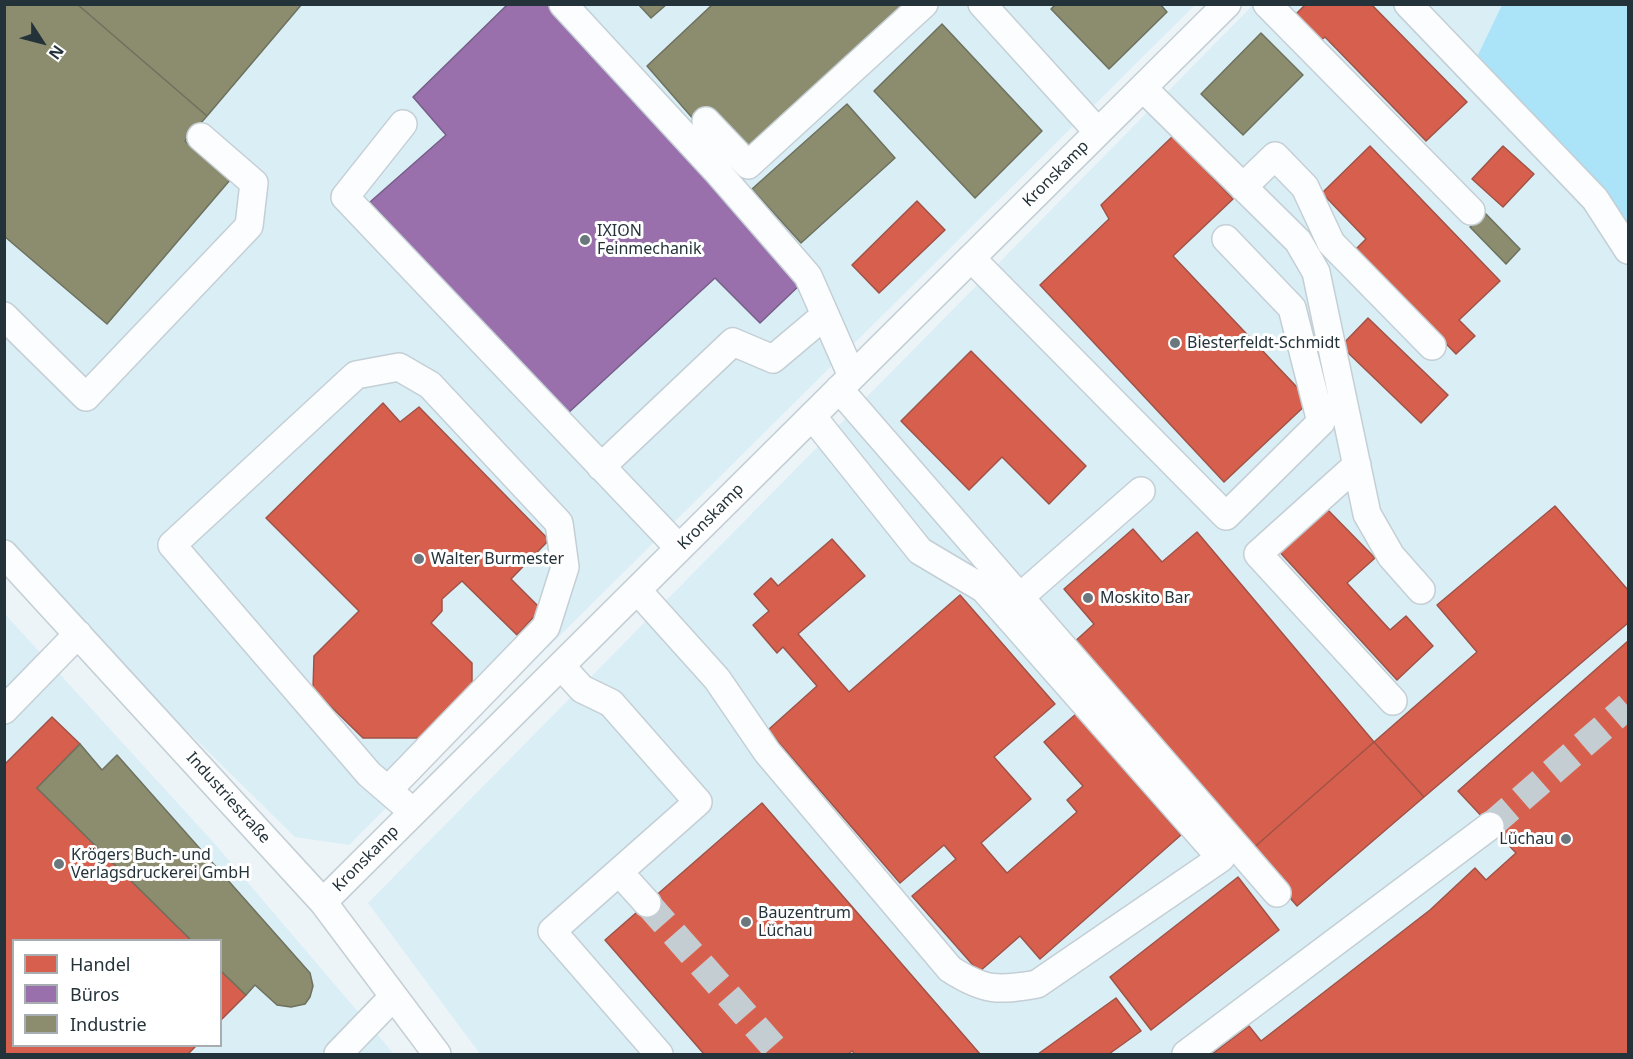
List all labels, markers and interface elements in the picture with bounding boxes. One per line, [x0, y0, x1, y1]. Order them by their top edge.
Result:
north arrow [12, 12, 72, 72]
text: N [44, 41, 69, 64]
street label: Kronskamp [1019, 137, 1093, 211]
place label: IXION Feinmechanik [597, 221, 701, 259]
marker: IXION Feinmechanik [578, 233, 592, 247]
place label: Biesterfeldt-Schmidt [1187, 333, 1340, 353]
marker: Biesterfeldt-Schmidt [1168, 336, 1182, 350]
street label: Kronskamp [674, 480, 748, 554]
place label: Walter Burmester [431, 549, 564, 569]
marker: Walter Burmester [412, 552, 426, 566]
place label: Moskito Bar [1100, 588, 1190, 608]
marker: Moskito Bar [1081, 591, 1095, 605]
street label: Industriestraße [182, 748, 274, 848]
street label: Kronskamp [329, 822, 403, 896]
place label: Lüchau [1499, 829, 1554, 849]
marker: Lüchau [1559, 832, 1573, 846]
place label: Krögers Buch- und Verlagsdruckerei GmbH [71, 845, 250, 883]
marker: Krögers Buch- und Verlagsdruckerei GmbH [52, 857, 66, 871]
place label: Bauzentrum Lüchau [758, 903, 851, 941]
marker: Bauzentrum Lüchau [739, 915, 753, 929]
legend [12, 939, 222, 1047]
text: Handel [70, 952, 130, 976]
text: Büros [70, 982, 119, 1006]
text: Industrie [70, 1012, 147, 1036]

